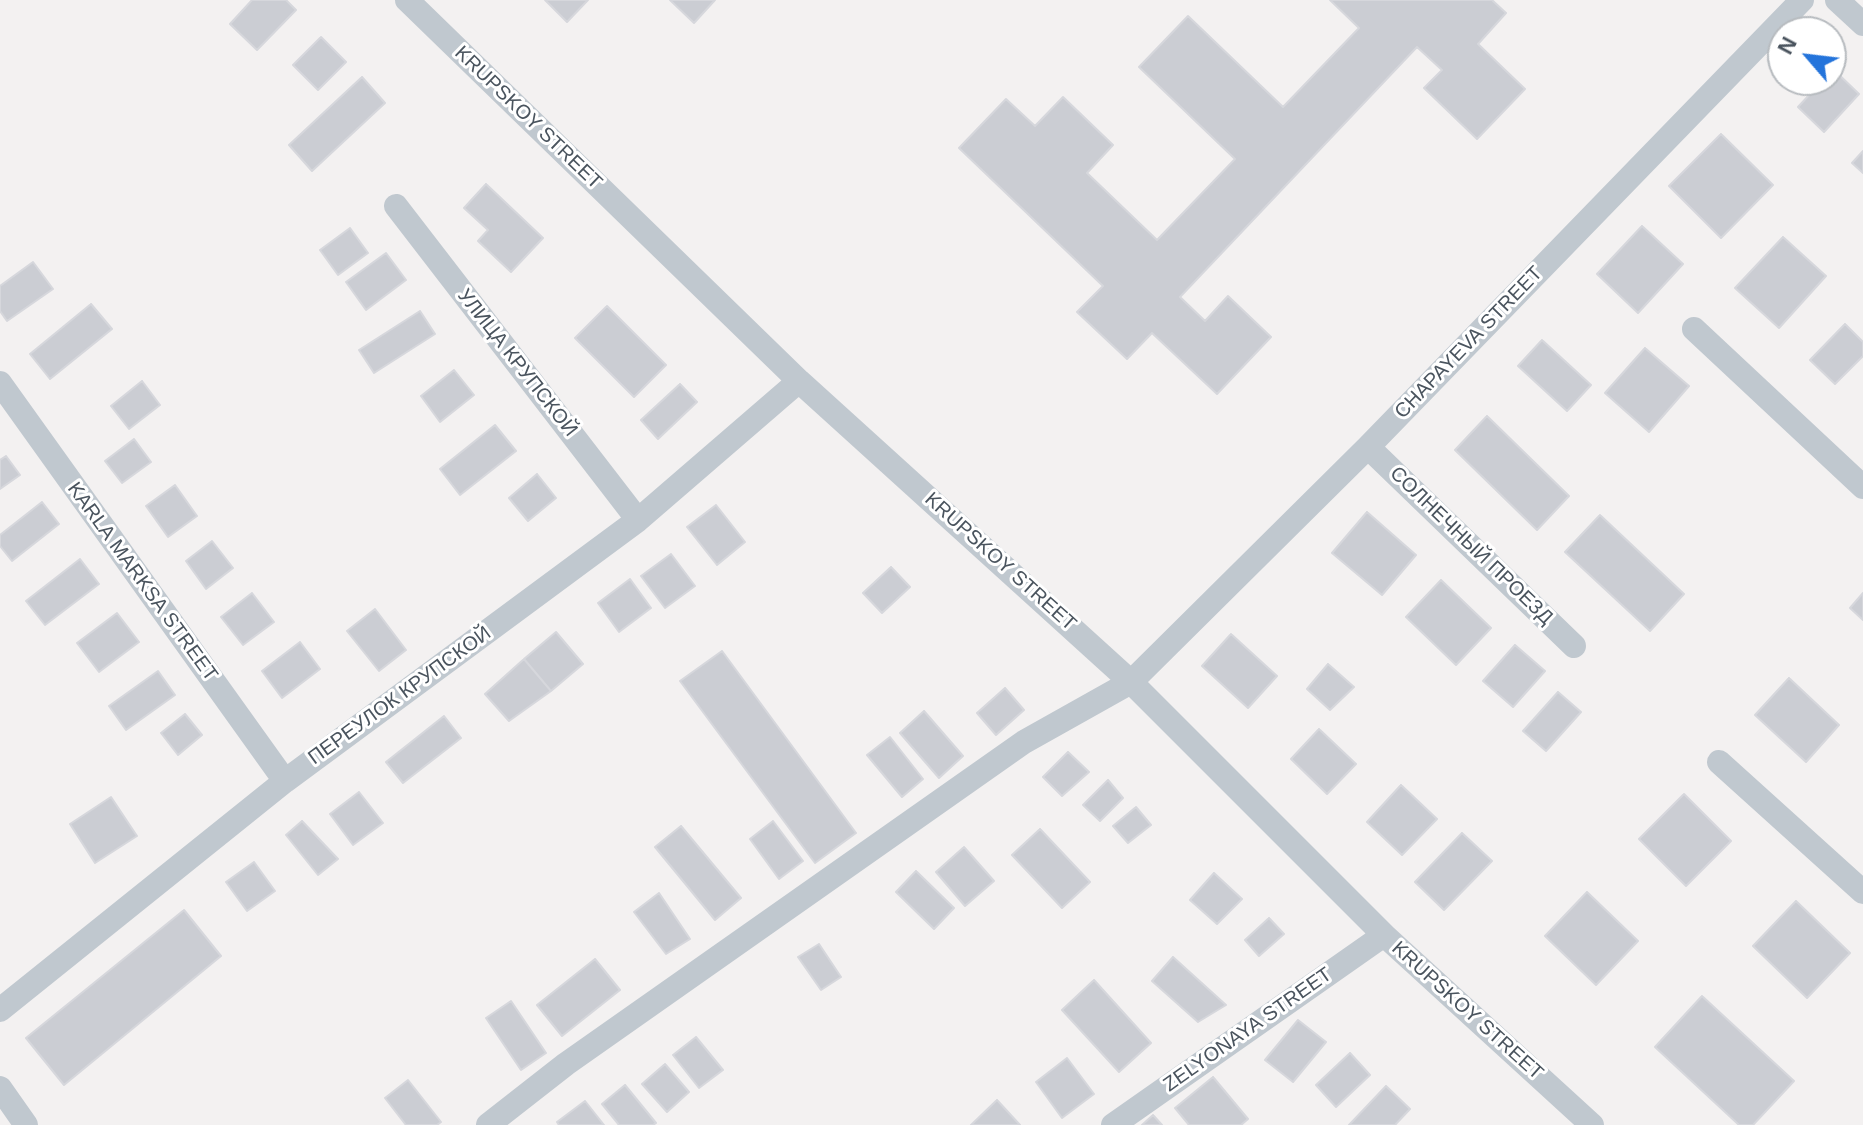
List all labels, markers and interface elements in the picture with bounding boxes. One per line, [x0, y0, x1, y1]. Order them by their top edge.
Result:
north arrow [1767, 16, 1847, 96]
text: N [1772, 33, 1802, 58]
street label: KRUPSKOY STREET [449, 41, 607, 195]
street label: CHAPAYEVA STREET [1390, 262, 1548, 424]
street label: УЛИЦА КРУПСКОЙ [452, 284, 582, 442]
street label: СОЛНЕЧНЫЙ ПРОЕЗД [1385, 462, 1557, 630]
street label: KARLA MARKSA STREET [62, 478, 222, 686]
street label: KRUPSKOY STREET [919, 488, 1081, 636]
street label: ПЕРЕУЛОК КРУПСКОЙ [304, 622, 496, 770]
street label: KRUPSKOY STREET [1386, 937, 1548, 1085]
street label: ZELYONAYA STREET [1159, 963, 1337, 1097]

